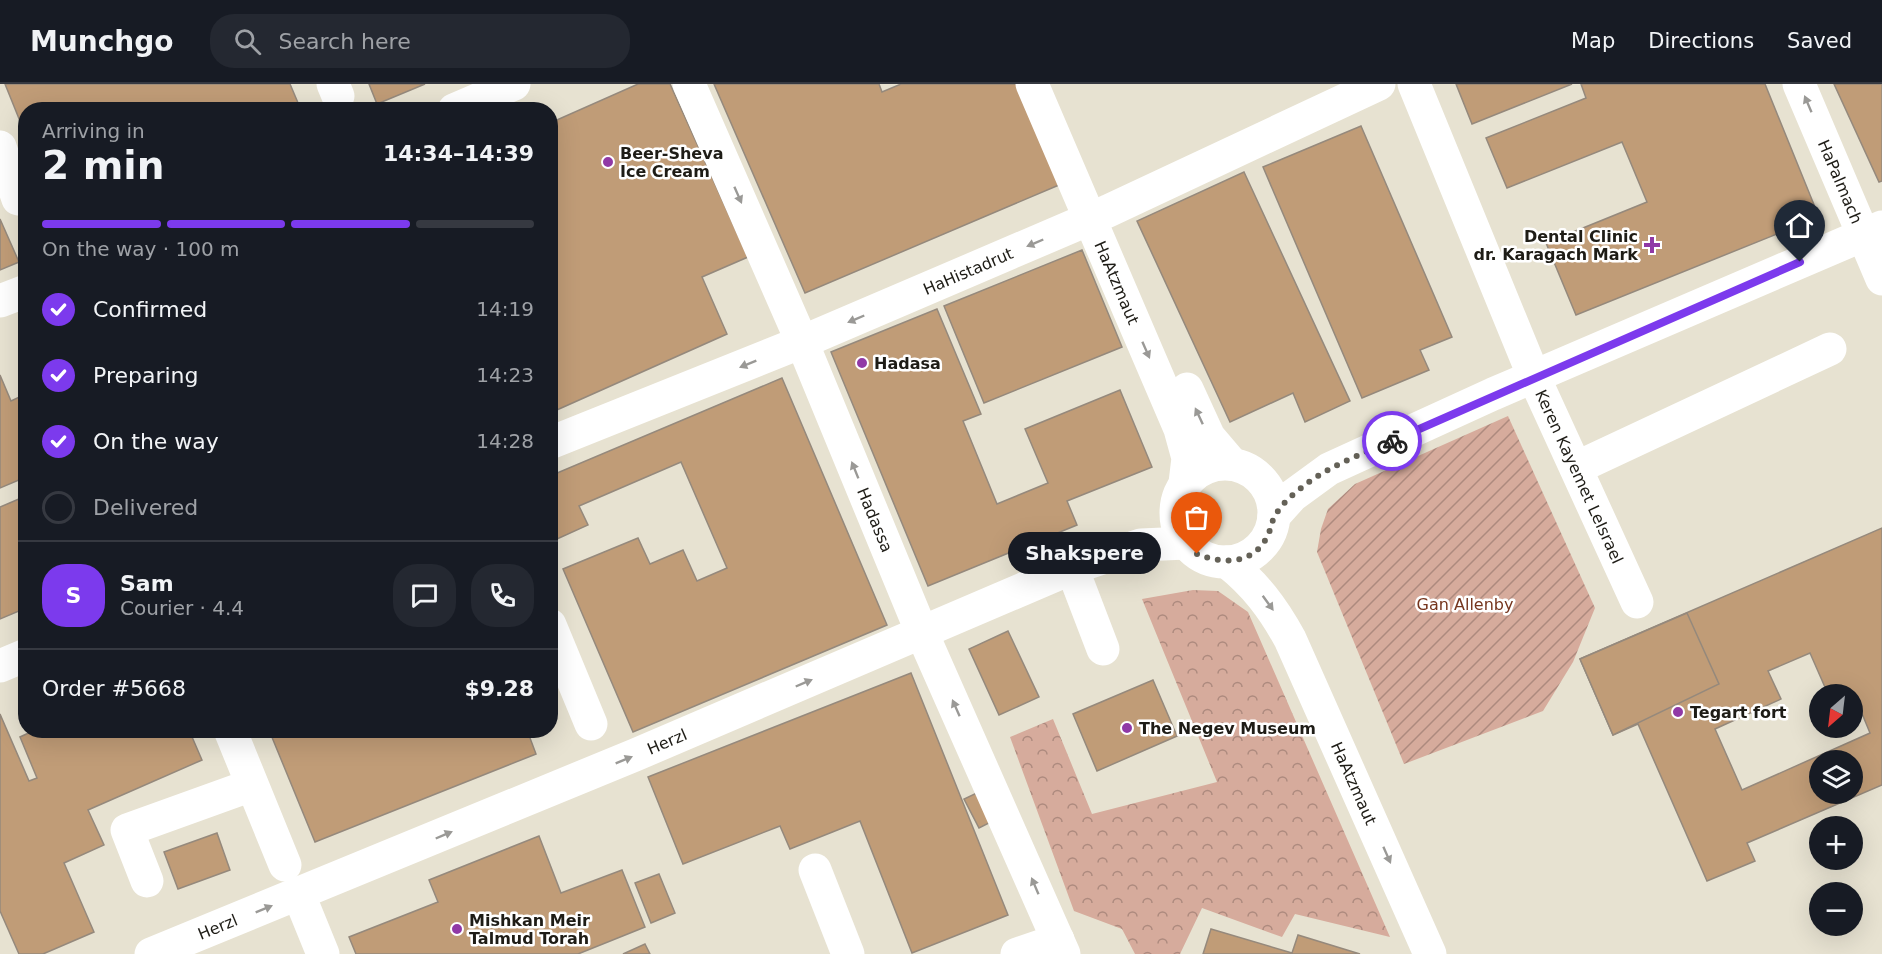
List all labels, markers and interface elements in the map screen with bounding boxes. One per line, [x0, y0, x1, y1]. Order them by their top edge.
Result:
search box [210, 14, 630, 68]
text: Munchgo [30, 25, 174, 58]
icon: search [231, 25, 264, 58]
text: Search here [279, 29, 411, 54]
text: Map [1571, 29, 1615, 53]
text: Directions [1648, 29, 1754, 53]
text: Saved [1787, 29, 1852, 53]
one-way arrow [1803, 95, 1812, 113]
text: Arriving in [42, 119, 145, 143]
street label: HaPalmach [1814, 137, 1867, 226]
text: 14:34–14:39 [383, 141, 534, 166]
text: 2 min [42, 143, 164, 188]
place label: Beer-Sheva Ice Cream [620, 144, 723, 181]
marker: Beer-Sheva Ice Cream [601, 155, 615, 169]
one-way arrow [733, 187, 743, 205]
pin [1774, 200, 1825, 262]
icon: home [1783, 209, 1816, 242]
place label: Dental Clinic dr. Karagach Mark [1473, 227, 1638, 264]
marker: Dental Clinic dr. Karagach Mark [1643, 236, 1661, 254]
text: On the way · 100 m [42, 237, 240, 261]
one-way arrow [1027, 238, 1044, 247]
street label: HaAtzmaut [1091, 238, 1143, 327]
street label: HaHistadrut [920, 243, 1016, 299]
icon: check [42, 293, 75, 326]
text: Confirmed [93, 297, 207, 322]
text: 14:19 [476, 297, 534, 321]
one-way arrow [847, 315, 865, 324]
one-way arrow [1142, 341, 1151, 359]
place label: Hadasa [874, 354, 941, 373]
marker: Hadasa [855, 356, 869, 370]
icon: check [42, 359, 75, 392]
one-way arrow [738, 359, 756, 369]
text: Preparing [93, 363, 199, 388]
text: 14:23 [476, 363, 534, 387]
street label: Keren Kayemet LeIsrael [1532, 386, 1628, 566]
one-way arrow [1194, 408, 1203, 425]
courier [1362, 411, 1422, 471]
icon: check [42, 425, 75, 458]
icon: bike [1376, 425, 1409, 458]
text: On the way [93, 429, 219, 454]
text: 14:28 [476, 429, 534, 453]
one-way arrow [850, 461, 860, 479]
street label: Hadassa [854, 485, 897, 555]
pin [1171, 492, 1222, 554]
text: Delivered [93, 495, 198, 520]
icon: bag [1180, 501, 1213, 534]
callout: Shakspere [1008, 533, 1161, 575]
text: Shakspere [1025, 541, 1144, 565]
button: chat [393, 564, 456, 627]
button: phone [471, 564, 534, 627]
text: Sam [120, 571, 174, 596]
text: S [66, 583, 81, 608]
park label: Gan Allenby [1417, 595, 1513, 614]
text: Courier · 4.4 [120, 596, 244, 620]
one-way arrow [1262, 596, 1274, 611]
text: Order #5668 [42, 676, 186, 701]
text: $9.28 [464, 676, 534, 701]
one-way arrow [795, 678, 813, 688]
north arrow [1809, 684, 1863, 738]
map controls [1809, 684, 1863, 936]
one-way arrow [951, 699, 960, 716]
place label: Tegart fort [1690, 703, 1787, 722]
marker: Tegart fort [1671, 705, 1685, 719]
place label: The Negev Museum [1139, 719, 1316, 738]
marker: The Negev Museum [1120, 721, 1134, 735]
street label: Herzl [644, 724, 690, 758]
street label: HaAtzmaut [1327, 739, 1381, 828]
button: layers [1809, 750, 1863, 804]
one-way arrow [615, 755, 633, 764]
button: + [1809, 816, 1863, 870]
one-way arrow [435, 829, 453, 839]
one-way arrow [1382, 847, 1391, 864]
one-way arrow [1030, 877, 1039, 895]
button: − [1809, 882, 1863, 936]
one-way arrow [255, 904, 273, 913]
street label: Herzl [195, 910, 240, 943]
place label: Mishkan Meir Talmud Torah [469, 911, 590, 948]
marker: Mishkan Meir Talmud Torah [450, 922, 464, 936]

